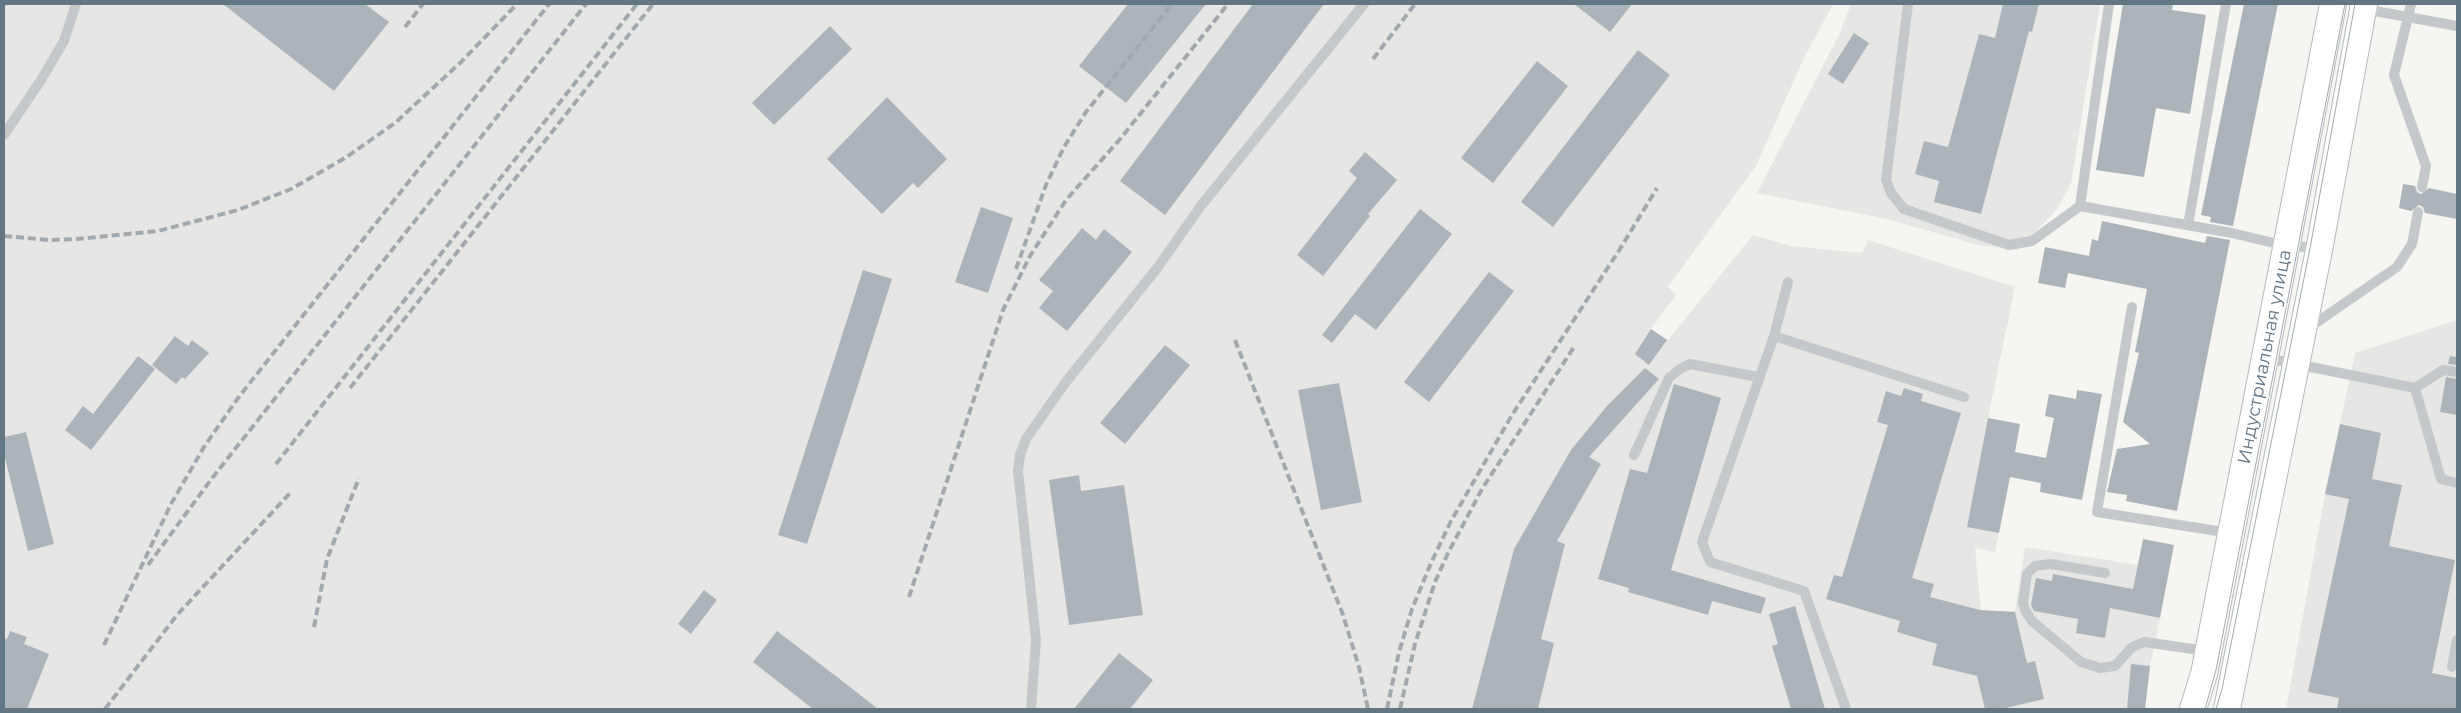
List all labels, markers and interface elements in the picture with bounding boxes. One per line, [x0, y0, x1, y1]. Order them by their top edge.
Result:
street label: Индустриальная улица [2234, 248, 2296, 466]

